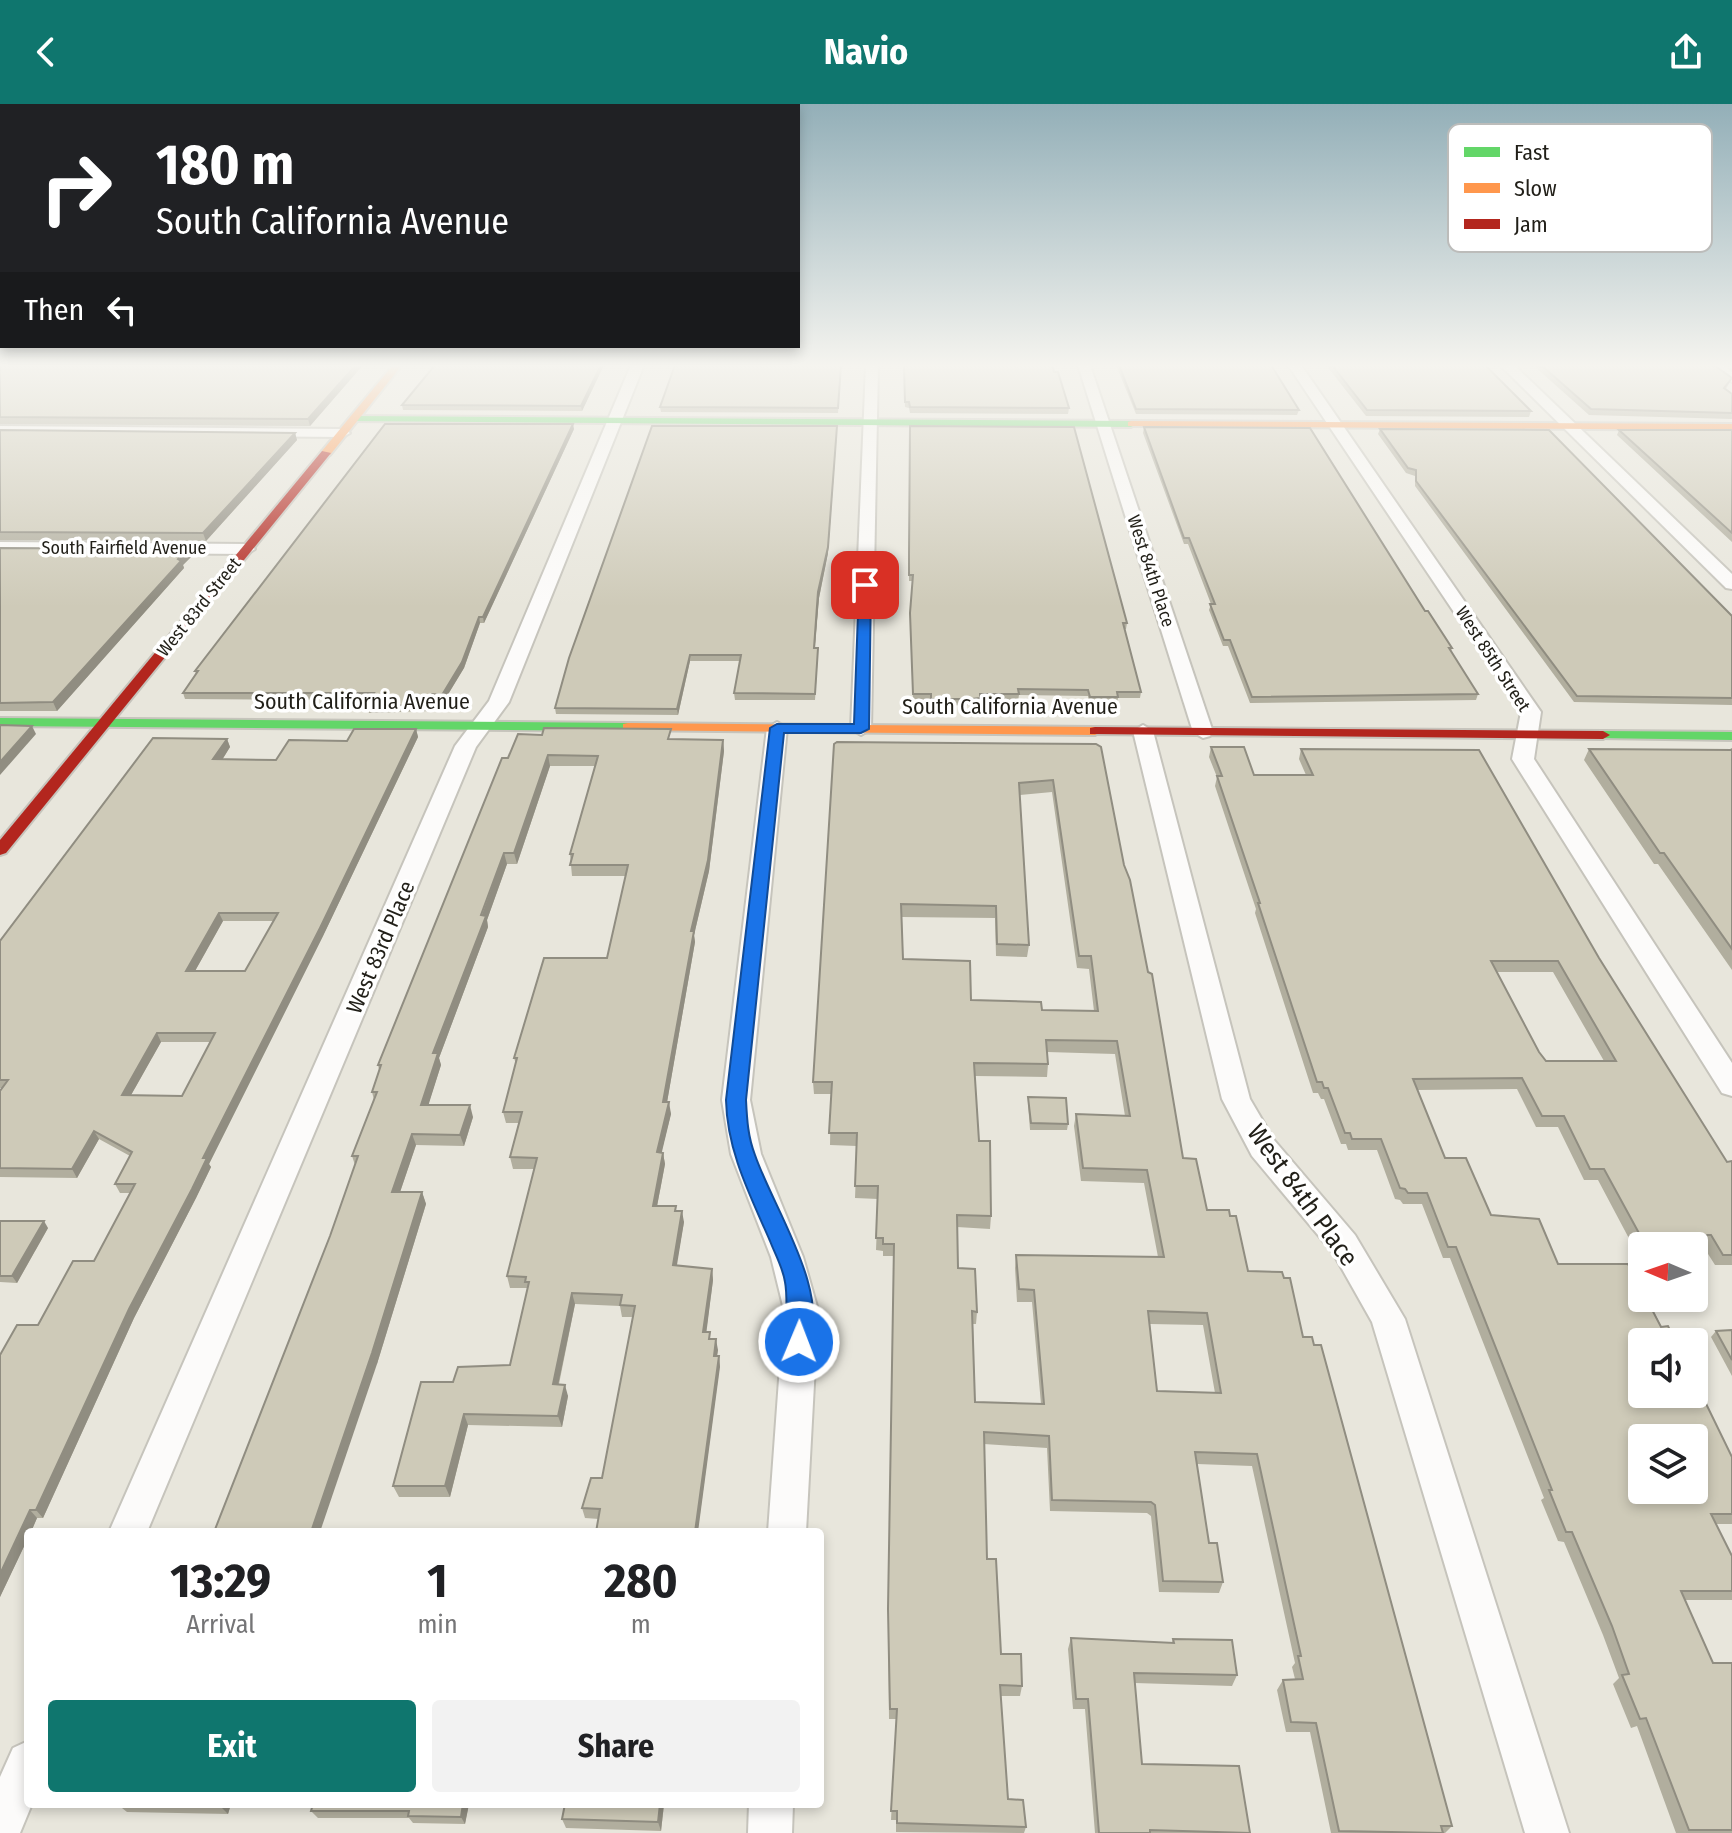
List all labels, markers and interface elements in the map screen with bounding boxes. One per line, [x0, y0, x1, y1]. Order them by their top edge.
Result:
icon: back [24, 30, 68, 74]
text: Navio [824, 30, 908, 74]
icon: share [1664, 30, 1708, 74]
legend [1448, 124, 1712, 252]
text: 180 m [156, 132, 294, 199]
icon: right [24, 136, 128, 240]
text: Fast [1514, 139, 1550, 166]
text: Slow [1514, 175, 1557, 202]
text: South California Avenue [156, 200, 509, 244]
text: Jam [1514, 211, 1548, 238]
icon: left [100, 288, 144, 332]
text: Then [24, 292, 84, 328]
street label: West 84th Place [1123, 512, 1179, 630]
street label: South Fairfield Avenue [42, 537, 206, 559]
pin [831, 551, 899, 619]
street label: West 83rd Street [152, 553, 246, 661]
icon: arrive [843, 563, 887, 607]
street label: West 85th Street [1451, 602, 1535, 716]
street label: South California Avenue [254, 688, 470, 715]
street label: South California Avenue [902, 693, 1118, 720]
street label: West 83rd Place [340, 877, 421, 1018]
street label: West 84th Place [1241, 1118, 1365, 1272]
north arrow [1628, 1232, 1708, 1312]
map controls [1628, 1232, 1708, 1504]
position arrow [757, 1300, 841, 1384]
button: sound [1628, 1328, 1708, 1408]
button: layers [1628, 1424, 1708, 1504]
text: 13:29 [170, 1552, 271, 1610]
text: 1 [427, 1552, 448, 1610]
text: 280 [604, 1552, 678, 1610]
text: Arrival [186, 1609, 255, 1640]
text: min [417, 1609, 458, 1640]
text: m [631, 1609, 651, 1640]
button: Exit [48, 1700, 416, 1792]
button: Share [432, 1700, 800, 1792]

